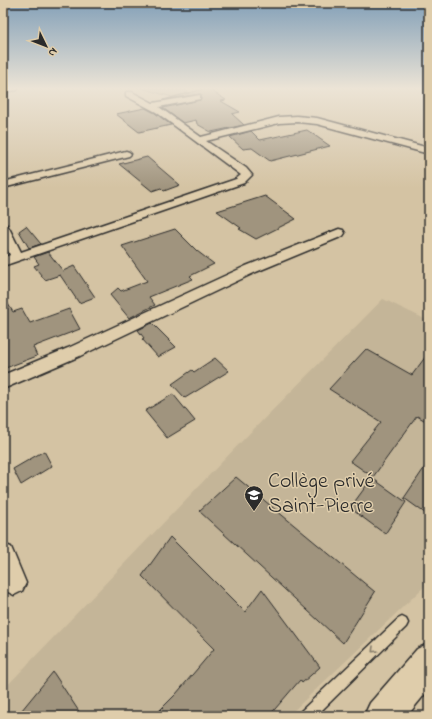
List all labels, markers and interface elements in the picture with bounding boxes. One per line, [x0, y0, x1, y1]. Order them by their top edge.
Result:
north arrow [26, 26, 66, 66]
text: N [44, 44, 61, 60]
place label: Collège privé Saint-Pierre [268, 466, 375, 523]
school or university icon: Collège privé Saint-Pierre [243, 484, 265, 512]
one-way arrow [371, 645, 379, 653]

